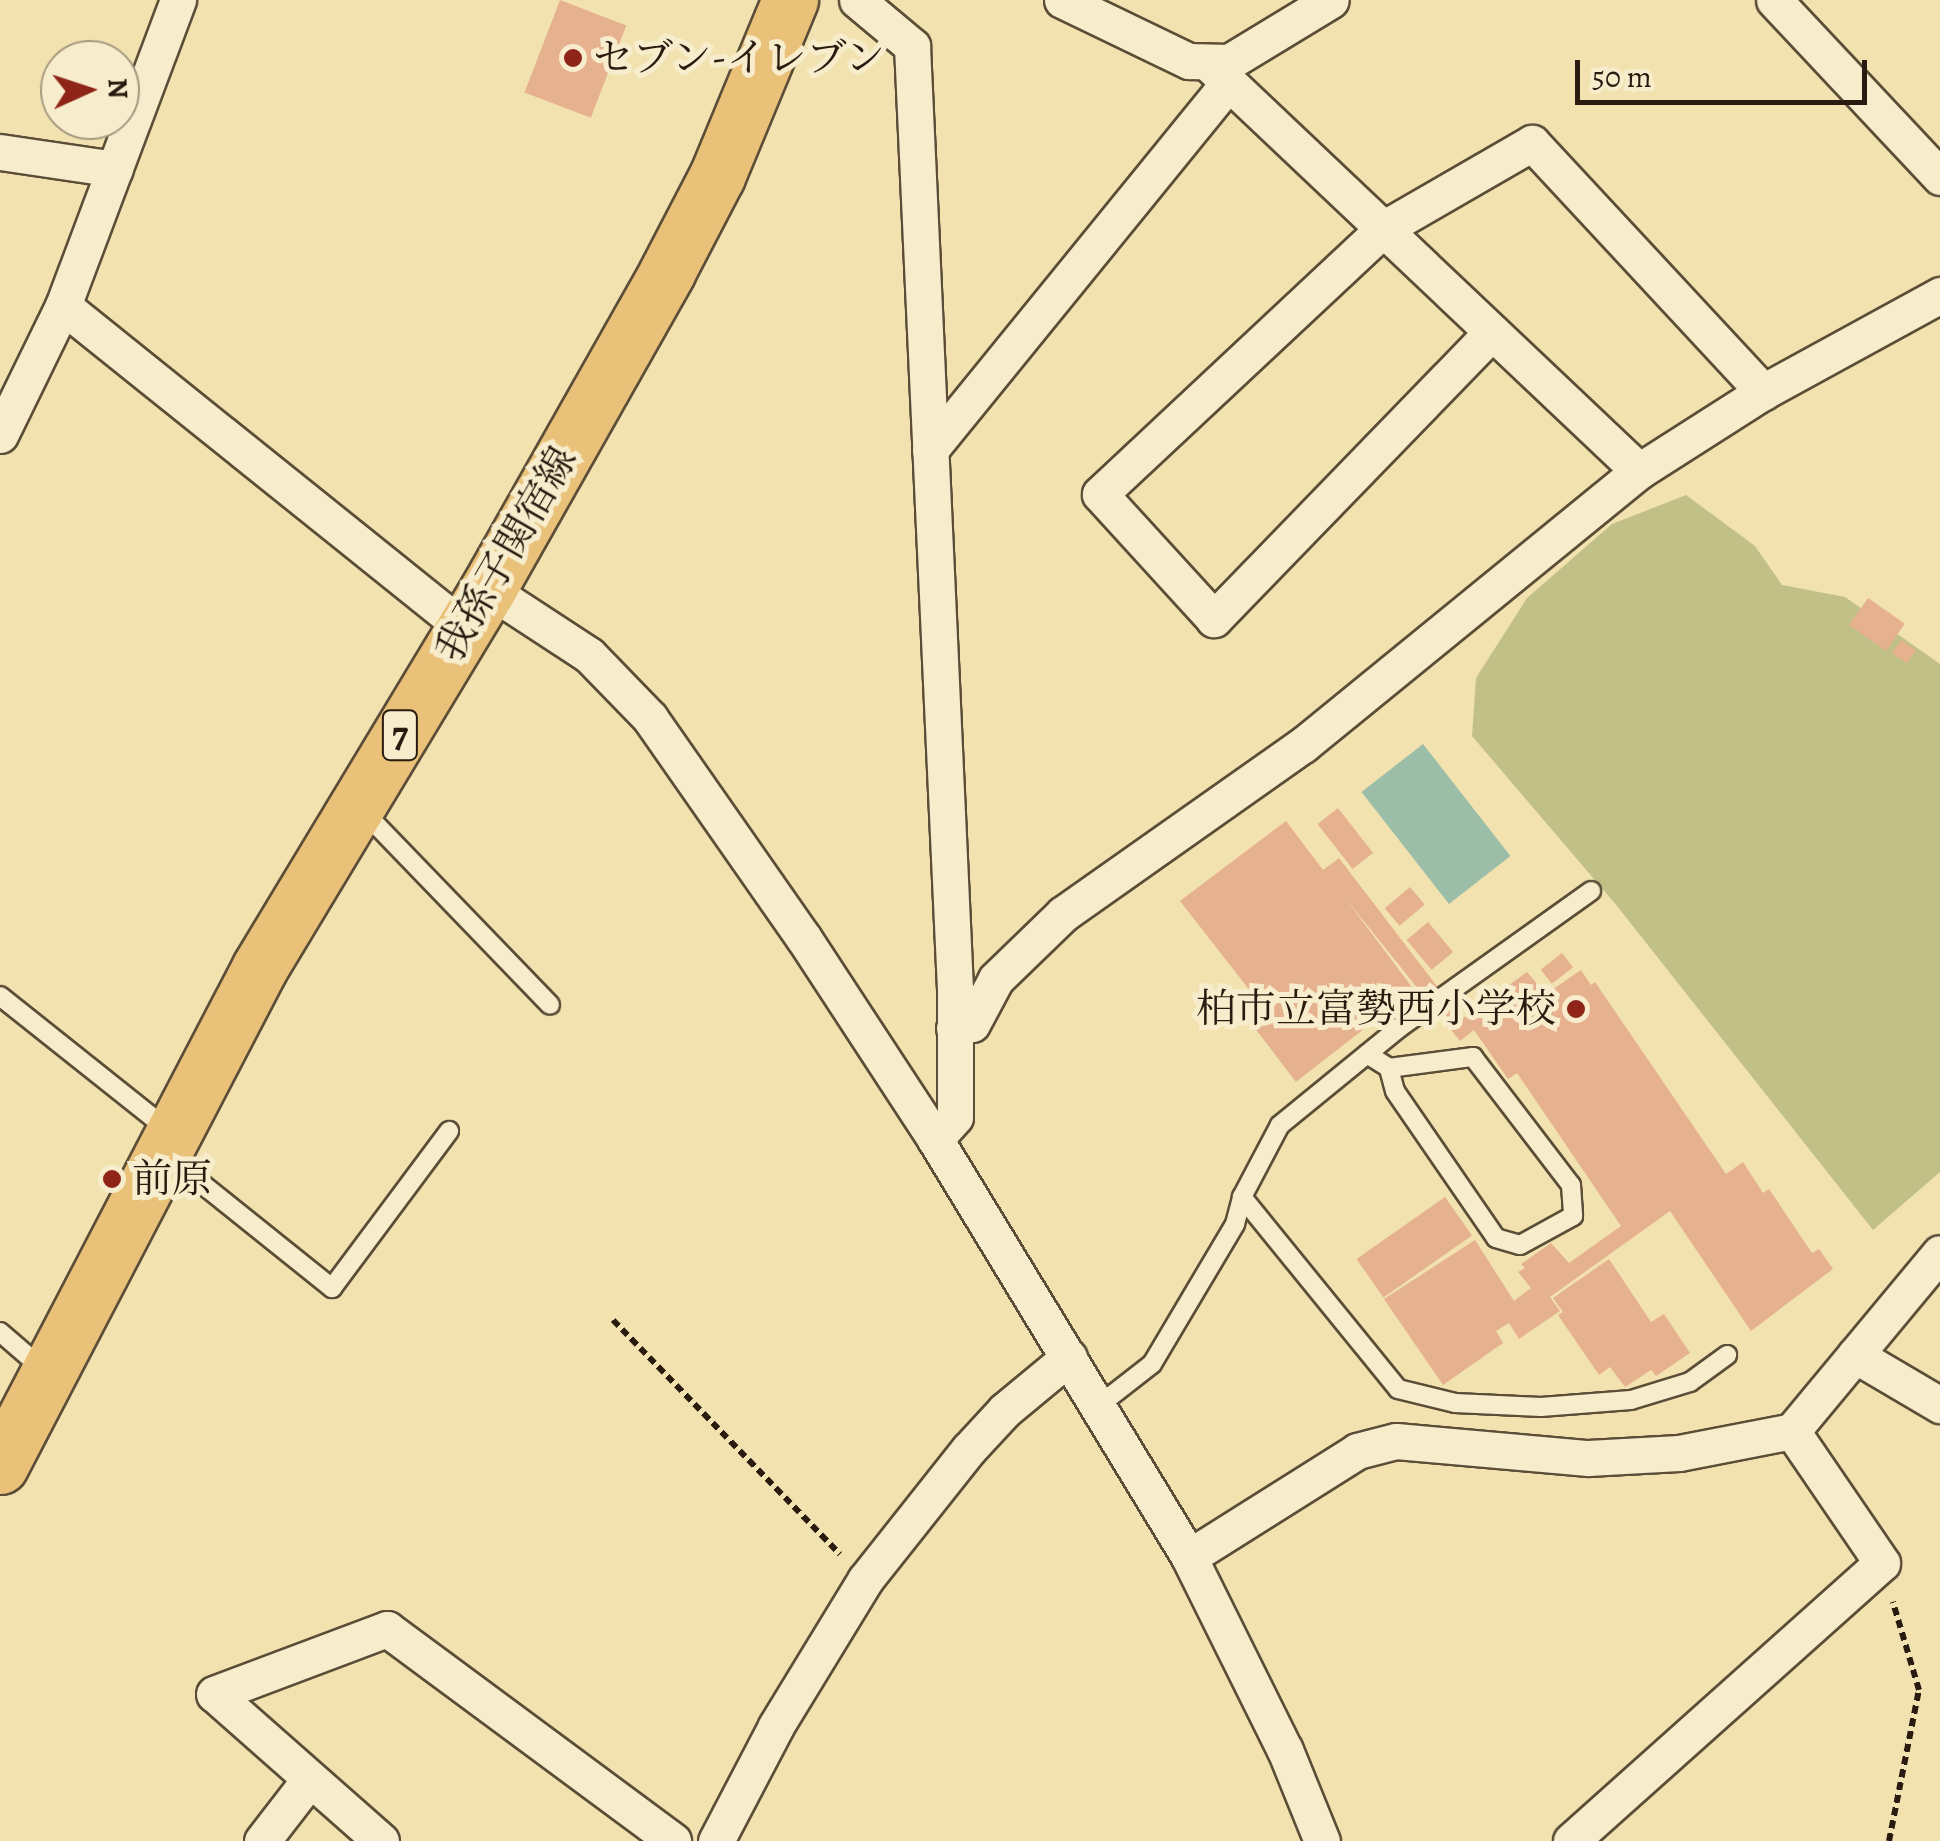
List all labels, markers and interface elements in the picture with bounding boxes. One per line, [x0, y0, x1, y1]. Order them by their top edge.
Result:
place label: セブン-イレブン [593, 34, 888, 82]
north arrow [40, 40, 140, 140]
scale bar [1580, 40, 1872, 102]
marker: セブン-イレブン [562, 47, 584, 69]
text: 50 m [1592, 57, 1652, 97]
text: N [98, 77, 137, 100]
street label: 我孫子関宿線 [425, 438, 587, 670]
road number: 7 [380, 702, 420, 768]
place label: 柏市立富勢西小学校 [1196, 985, 1556, 1033]
marker: 柏市立富勢西小学校 [1565, 998, 1587, 1020]
place label: 前原 [132, 1155, 212, 1203]
marker: 前原 [101, 1168, 123, 1190]

